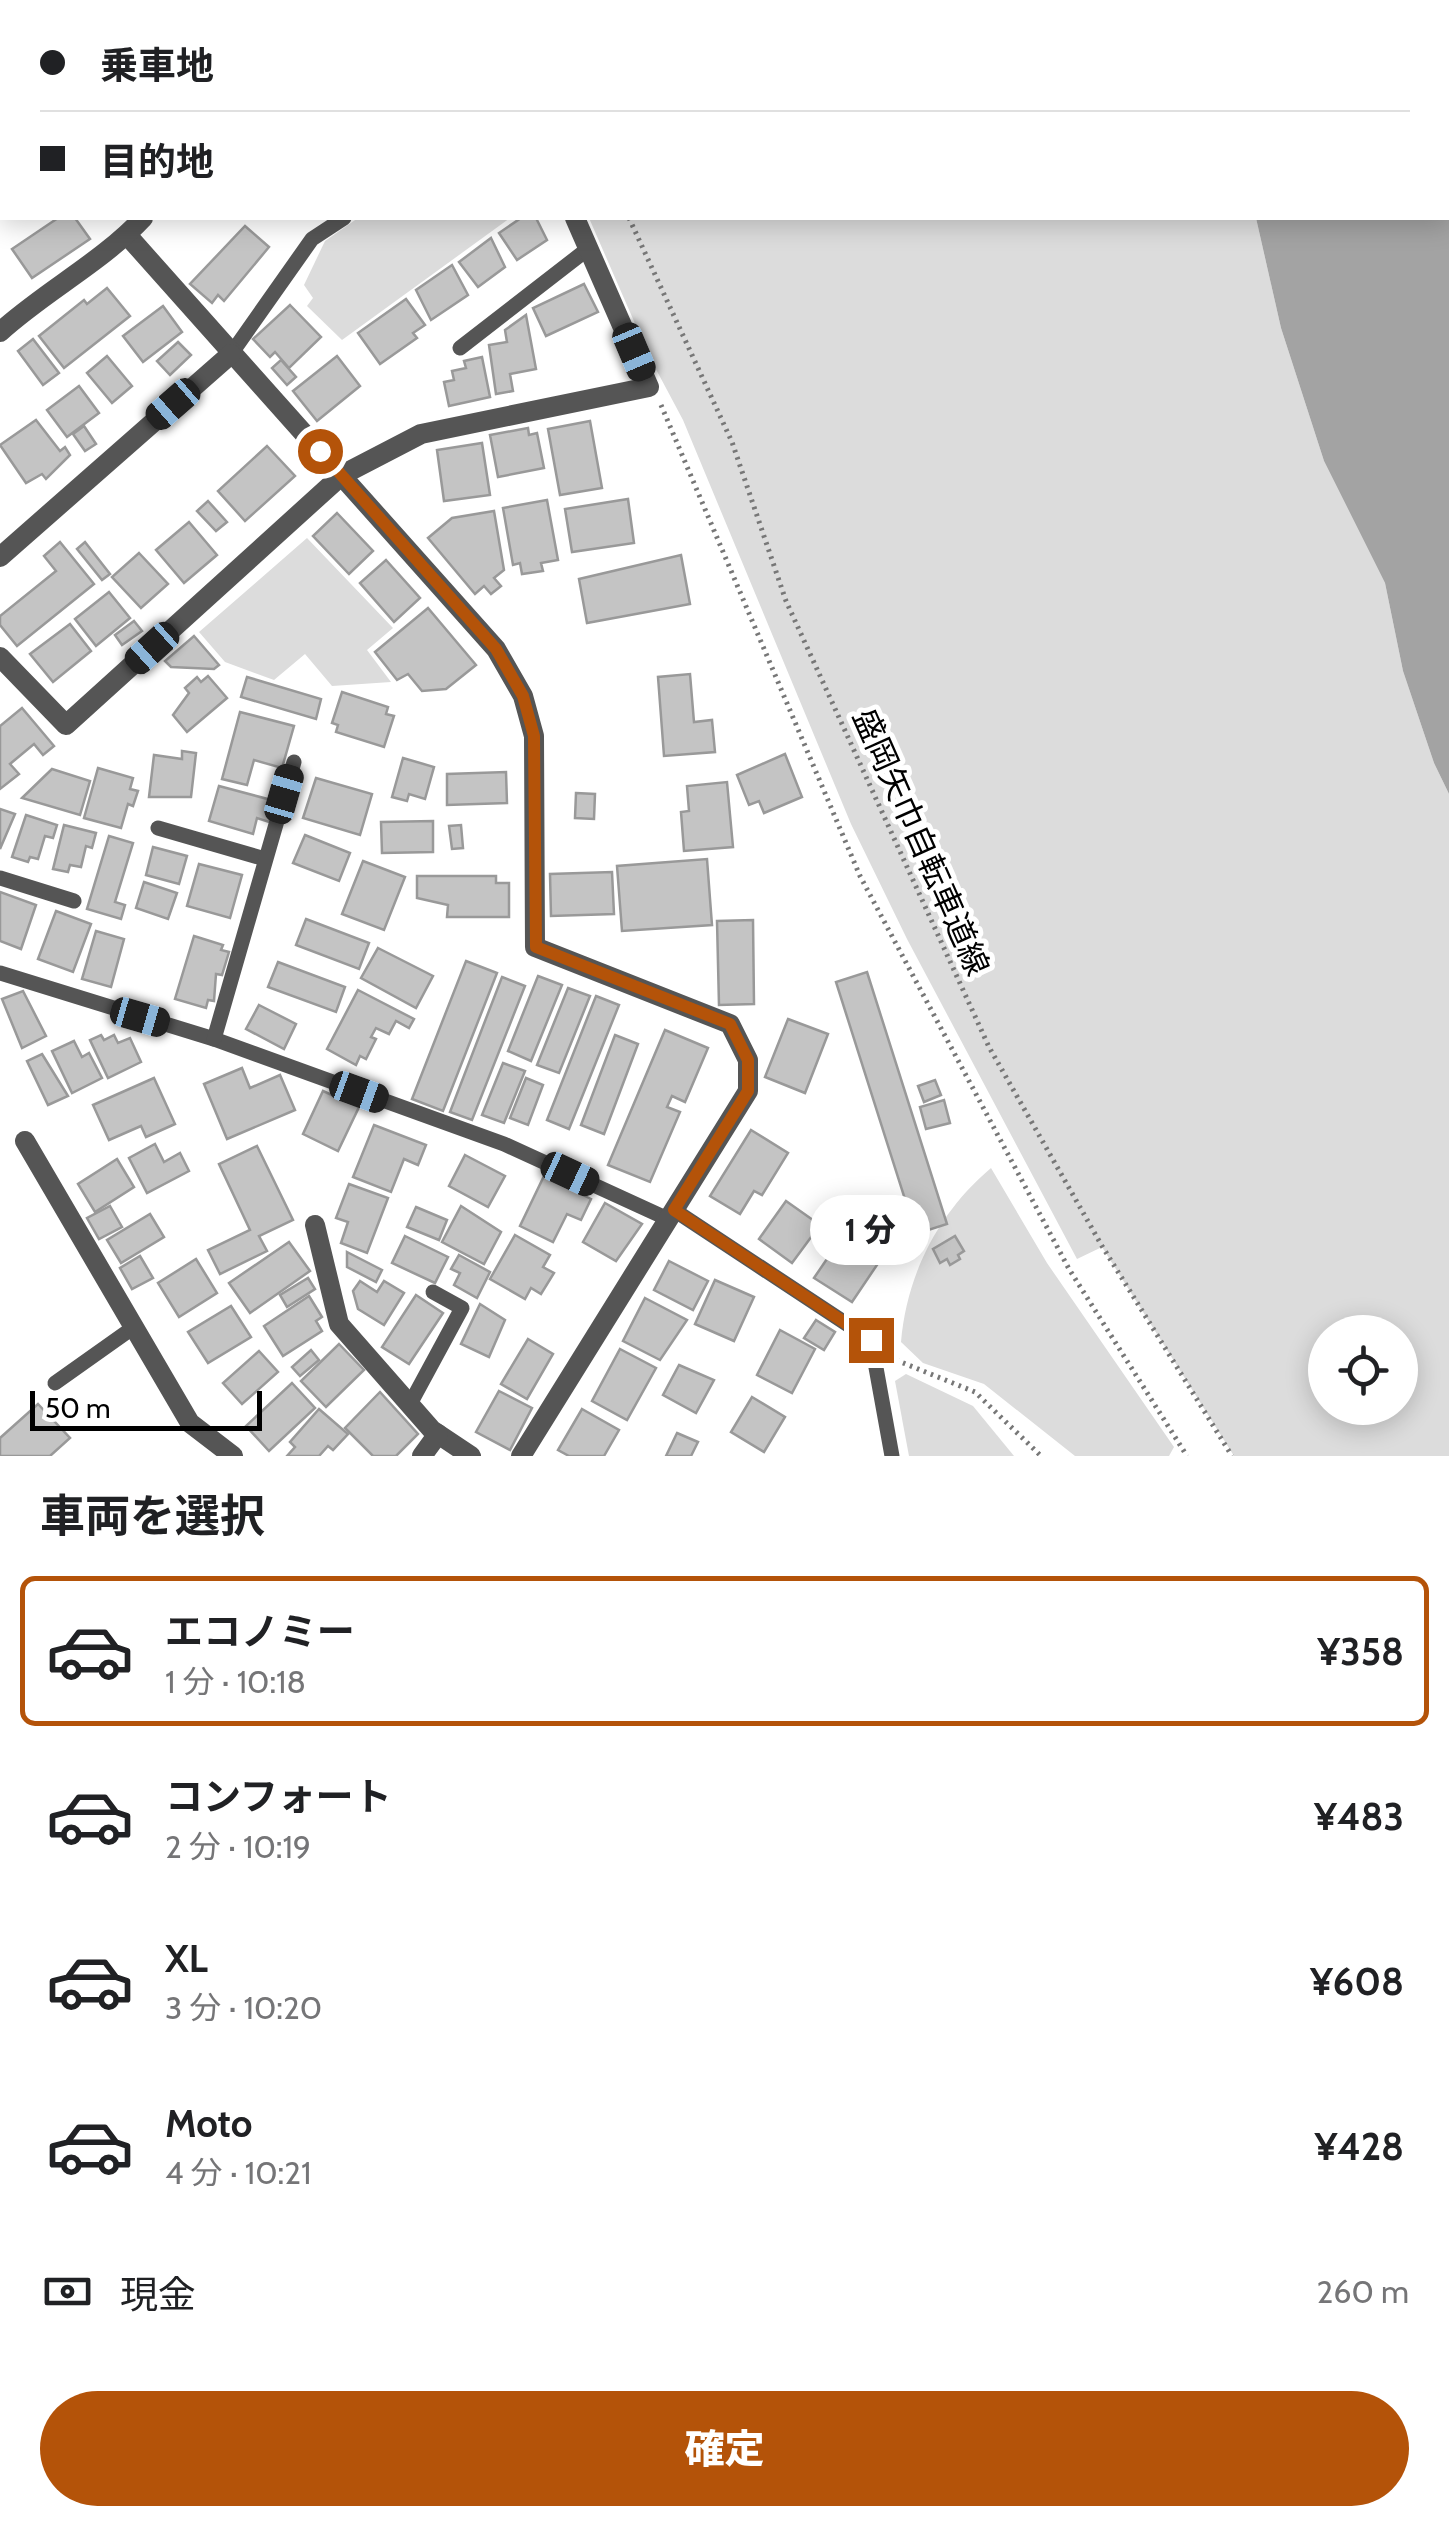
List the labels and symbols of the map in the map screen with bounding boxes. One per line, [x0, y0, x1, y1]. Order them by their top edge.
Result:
car [608, 319, 660, 385]
car [141, 373, 205, 435]
route start [298, 429, 343, 474]
car [120, 617, 184, 679]
street label: 盛岡矢巾自転車道線 [845, 702, 998, 981]
car [261, 761, 307, 827]
car [107, 994, 173, 1040]
car [326, 1068, 392, 1116]
car [536, 1148, 604, 1200]
callout: 1 分 [811, 1195, 931, 1265]
route end [849, 1318, 894, 1363]
scale bar [30, 1386, 262, 1430]

